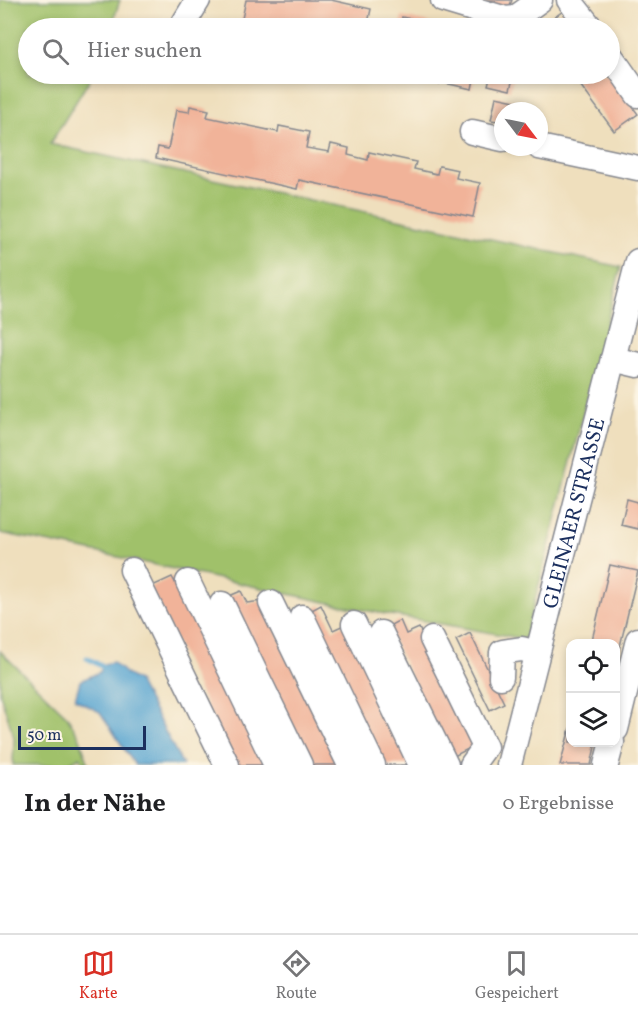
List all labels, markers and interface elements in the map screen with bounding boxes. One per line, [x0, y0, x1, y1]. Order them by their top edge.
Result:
search box [18, 18, 620, 84]
icon: search [39, 35, 72, 68]
text: Hier suchen [87, 36, 202, 67]
north arrow [494, 102, 548, 156]
street label: GLEINAER STRASSE [537, 415, 613, 612]
map controls [566, 639, 620, 747]
button: locate [566, 639, 620, 693]
button: layers [566, 693, 620, 747]
scale bar [18, 723, 146, 750]
text: 50 m [27, 725, 61, 747]
text: In der Nähe [24, 786, 166, 822]
text: 0 Ergebnisse [502, 790, 614, 818]
tab: Karte [79, 947, 118, 1005]
tab: Route [276, 947, 317, 1005]
tab: Gespeichert [475, 947, 559, 1005]

